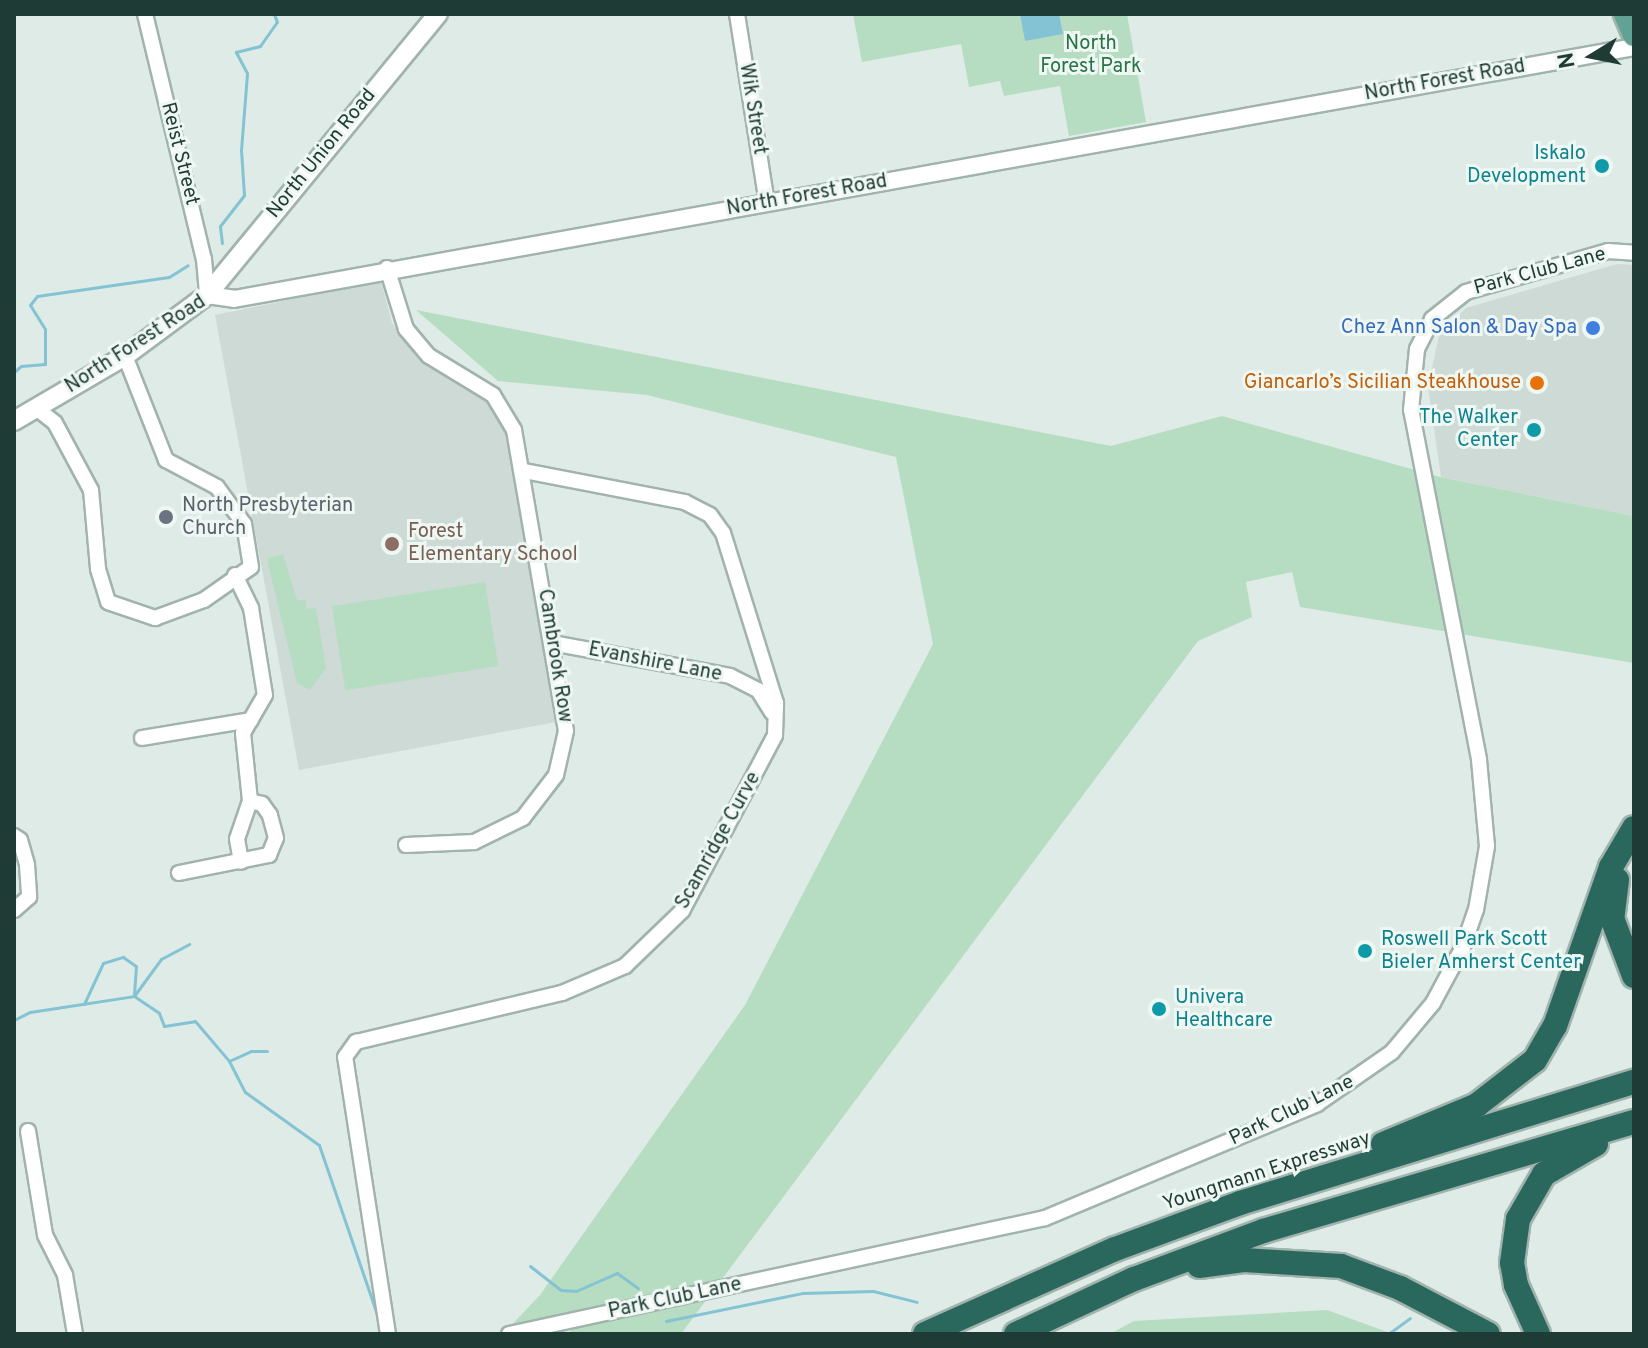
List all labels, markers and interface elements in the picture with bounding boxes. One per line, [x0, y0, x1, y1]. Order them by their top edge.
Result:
north arrow [1552, 16, 1632, 96]
park label: North Forest Park [1040, 33, 1142, 80]
text: N [1553, 50, 1583, 70]
street label: North Forest Road [1363, 55, 1527, 107]
street label: Wik Street [733, 62, 771, 156]
street label: North Union Road [262, 84, 382, 224]
street label: Reist Street [155, 100, 203, 208]
place label: Iskalo Development [1467, 142, 1586, 189]
marker: Iskalo Development [1593, 157, 1611, 175]
street label: North Forest Road [725, 170, 889, 222]
street label: Park Club Lane [1471, 243, 1609, 301]
street label: North Forest Road [61, 291, 211, 399]
place label: Chez Ann Salon & Day Spa [1340, 316, 1577, 340]
marker: Chez Ann Salon & Day Spa [1584, 319, 1602, 337]
place label: Giancarlo’s Sicilian Steakhouse [1244, 371, 1521, 395]
marker: Giancarlo’s Sicilian Steakhouse [1528, 374, 1546, 392]
place label: The Walker Center [1419, 406, 1518, 453]
marker: The Walker Center [1525, 421, 1543, 439]
place label: North Presbyterian Church [182, 494, 353, 541]
marker: North Presbyterian Church [157, 508, 175, 526]
place label: Forest Elementary School [408, 520, 578, 567]
marker: Forest Elementary School [383, 535, 401, 553]
street label: Cambrook Row [532, 587, 576, 725]
street label: Evanshire Lane [586, 638, 724, 688]
street label: Scamridge Curve [671, 768, 767, 914]
place label: Roswell Park Scott Bieler Amherst Center [1381, 928, 1582, 975]
marker: Roswell Park Scott Bieler Amherst Center [1356, 942, 1374, 960]
place label: Univera Healthcare [1175, 986, 1273, 1033]
marker: Univera Healthcare [1150, 1000, 1168, 1018]
street label: Park Club Lane [1226, 1070, 1358, 1152]
street label: Youngmann Expressway [1160, 1127, 1374, 1217]
street label: Park Club Lane [606, 1273, 744, 1325]

